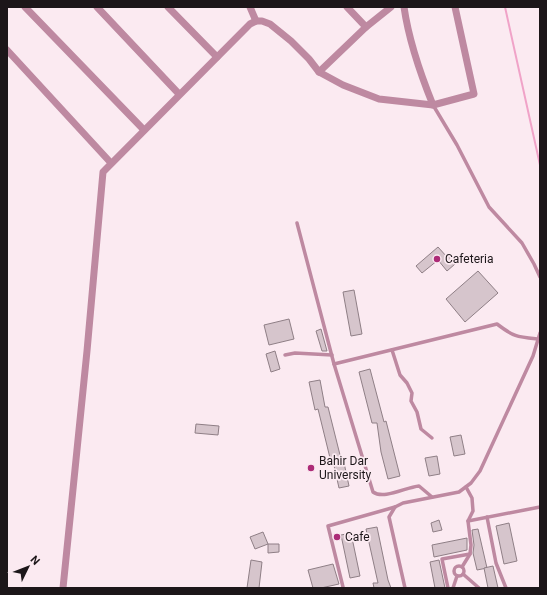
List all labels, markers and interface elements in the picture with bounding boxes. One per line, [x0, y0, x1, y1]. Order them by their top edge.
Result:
place label: Cafeteria [445, 252, 494, 266]
marker: Cafeteria [432, 254, 442, 264]
place label: Bahir Dar University [319, 454, 372, 482]
marker: Bahir Dar University [306, 463, 316, 473]
place label: Cafe [345, 530, 370, 544]
marker: Cafe [332, 532, 342, 542]
north arrow [8, 547, 48, 587]
text: N [28, 553, 43, 568]

